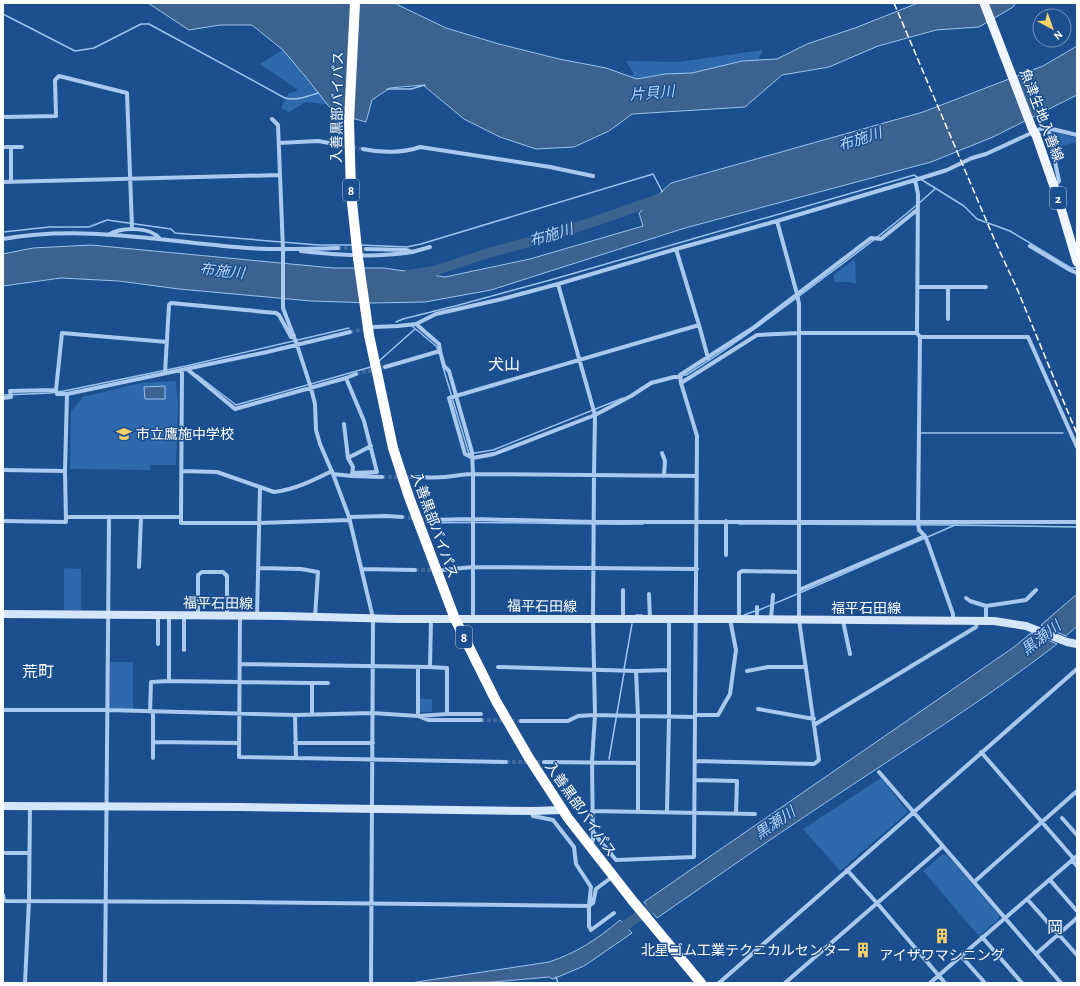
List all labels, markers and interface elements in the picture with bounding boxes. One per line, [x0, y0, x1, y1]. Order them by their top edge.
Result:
north arrow [1032, 8, 1072, 48]
text: N [1052, 29, 1065, 42]
street label: 入善黒部バイパス [329, 51, 346, 163]
street label: 魚津生地入善線 [1017, 67, 1066, 164]
water label: 片貝川 [629, 83, 677, 103]
water label: 布施川 [836, 124, 886, 154]
road number: 8 [343, 179, 359, 201]
road number: 2 [1050, 187, 1066, 209]
water label: 布施川 [527, 220, 577, 249]
water label: 布施川 [199, 261, 247, 282]
district label: 犬山 [488, 357, 520, 373]
school or university icon: 市立鷹施中学校 [115, 425, 133, 443]
place label: 市立鷹施中学校 [136, 426, 234, 442]
street label: 入善黒部バイパス [408, 470, 461, 580]
street label: 福平石田線 [183, 595, 253, 612]
street label: 福平石田線 [507, 598, 577, 615]
street label: 福平石田線 [831, 601, 901, 616]
water label: 黒瀬川 [1018, 617, 1065, 658]
road number: 8 [456, 626, 472, 648]
district label: 荒町 [22, 664, 54, 680]
street label: 入善黒部バイパス [542, 759, 619, 859]
water label: 黒瀬川 [752, 803, 800, 842]
district label: 岡 [1047, 920, 1063, 936]
building icon: アイザワマシニング [933, 927, 951, 945]
building icon: 北星ゴム工業テクニカルセンター [854, 941, 872, 959]
place label: 北星ゴム工業テクニカルセンター [641, 942, 851, 958]
place label: アイザワマシニング [879, 948, 1005, 963]

